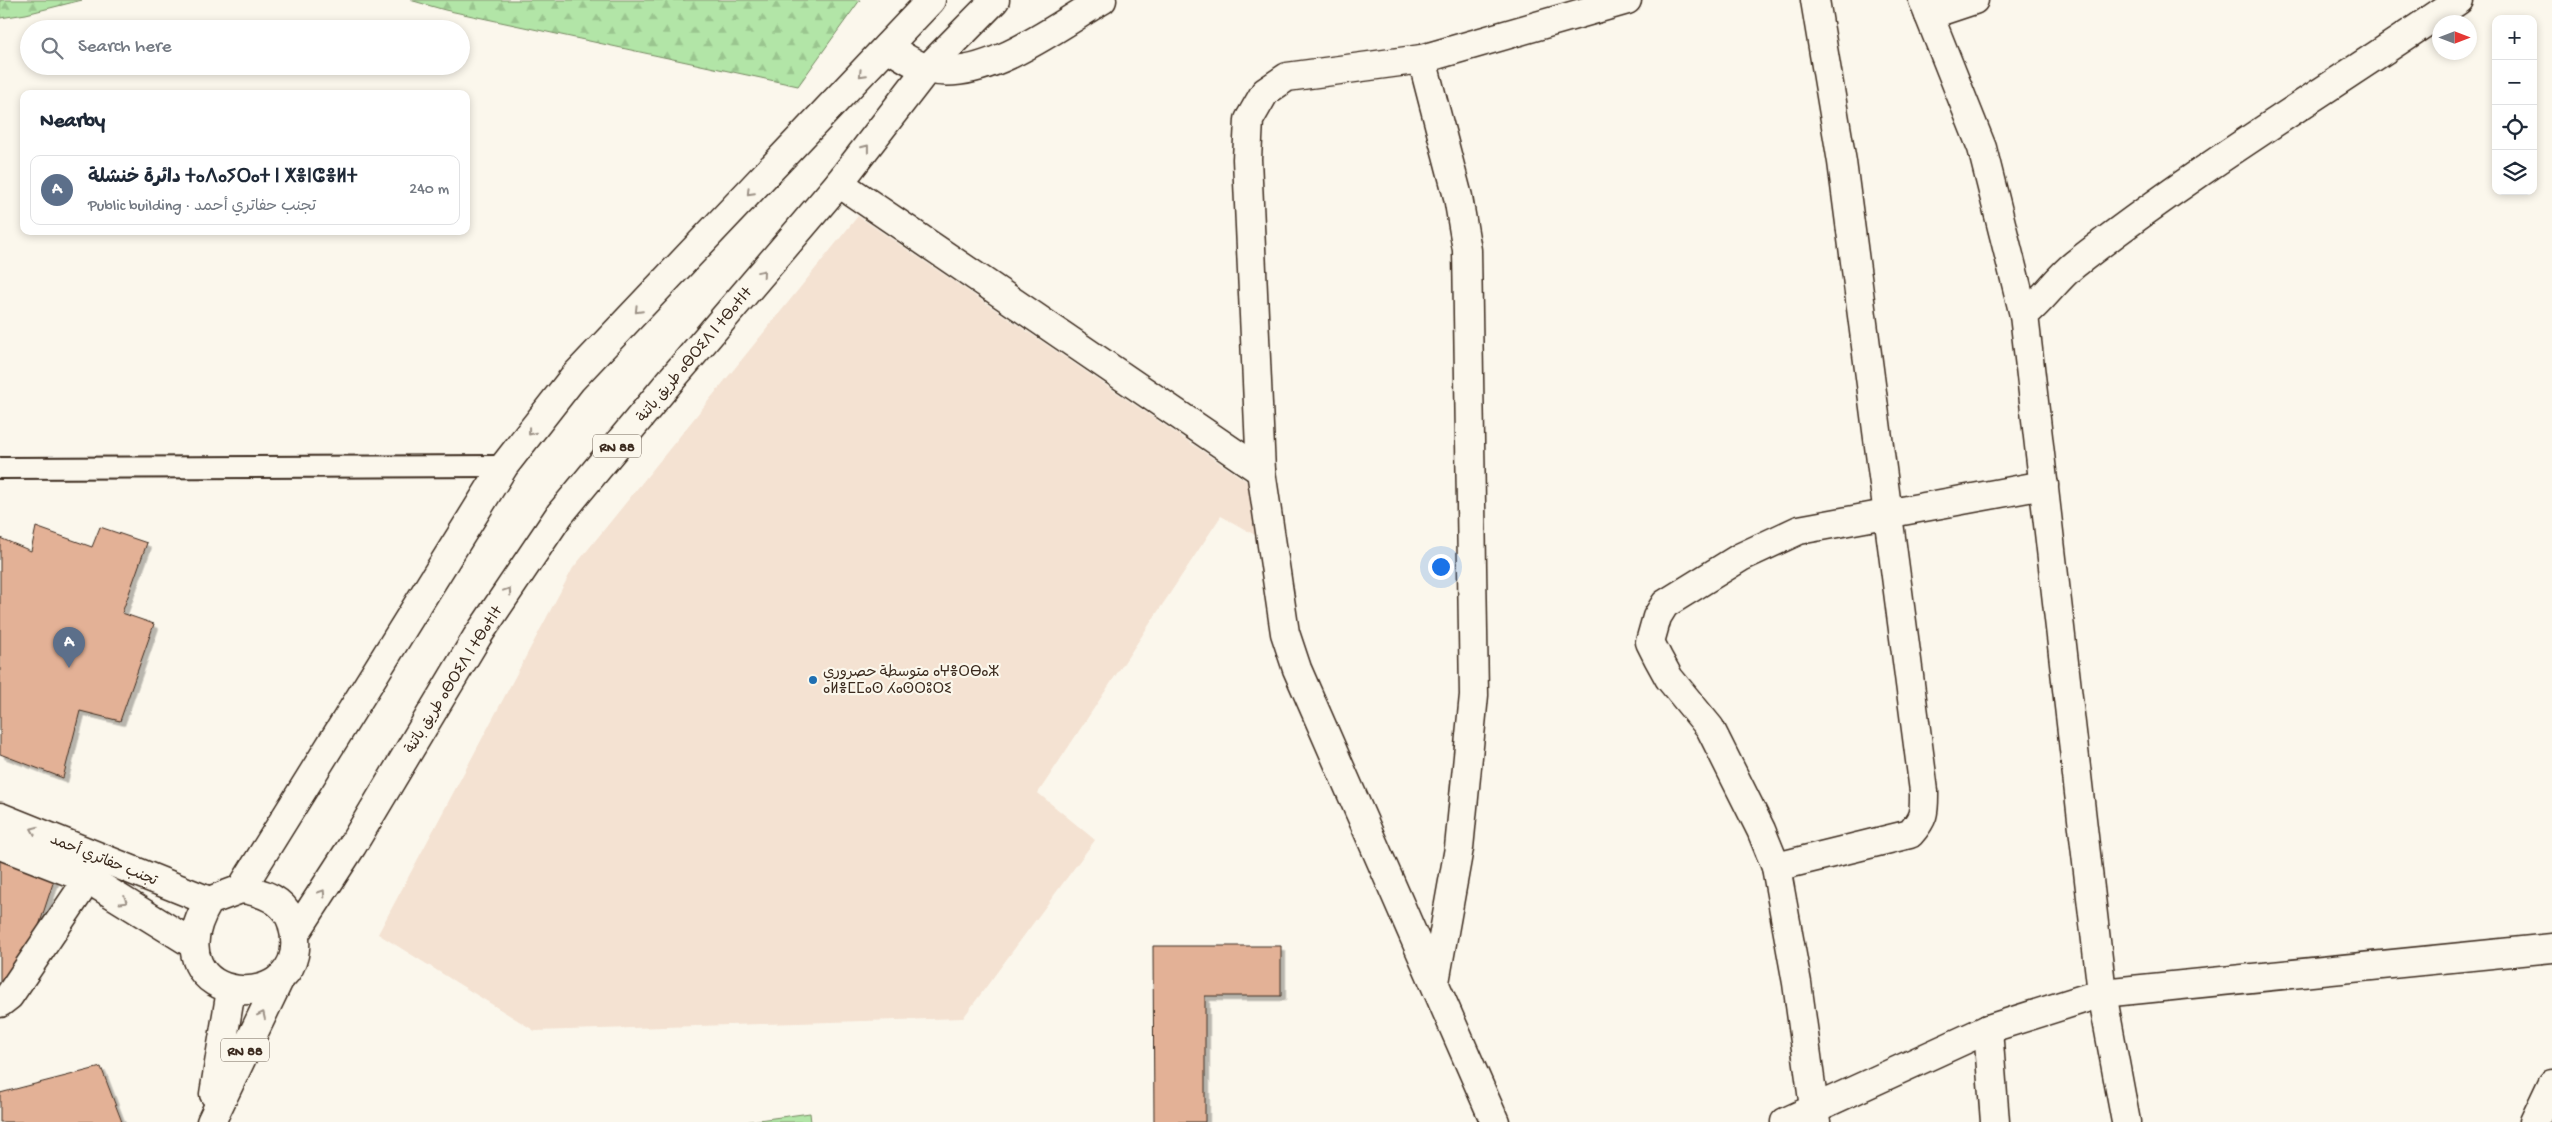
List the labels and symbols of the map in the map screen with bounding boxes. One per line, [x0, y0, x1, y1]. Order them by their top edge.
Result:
north arrow [2432, 15, 2477, 60]
one-way arrow [859, 68, 868, 77]
one-way arrow [860, 144, 869, 154]
one-way arrow [747, 186, 756, 195]
one-way arrow [756, 269, 765, 278]
street label: طريق باتنة ⴰⴱⵔⵉⴷ ⵏ ⵜⴱⴰⵜⵏⵜ [634, 284, 757, 427]
one-way arrow [635, 304, 644, 313]
one-way arrow [527, 426, 536, 435]
road number: RN 88 [593, 434, 641, 458]
your location [1428, 554, 1454, 580]
one-way arrow [502, 587, 511, 597]
street label: طريق باتنة ⴰⴱⵔⵉⴷ ⵏ ⵜⴱⴰⵜⵏⵜ [402, 603, 508, 757]
pin: A [53, 627, 85, 668]
place label: متوسطة حصروري ⴰⵖⴻⵔⴱⴰⵣ ⴰⵍⴻⵎⵎⴰⵙ ⵃⴰⵙⵔⵓⵔⵉ [823, 664, 1000, 699]
marker: متوسطة حصروري ⴰⵖⴻⵔⴱⴰⵣ ⴰⵍⴻⵎⵎⴰⵙ ⵃⴰⵙⵔⵓⵔⵉ [807, 674, 819, 686]
one-way arrow [30, 826, 38, 836]
street label: تجنب حفاتري أحمد [47, 829, 161, 891]
one-way arrow [315, 889, 325, 898]
one-way arrow [118, 894, 127, 904]
one-way arrow [256, 1011, 266, 1020]
road number: RN 88 [221, 1038, 269, 1062]

